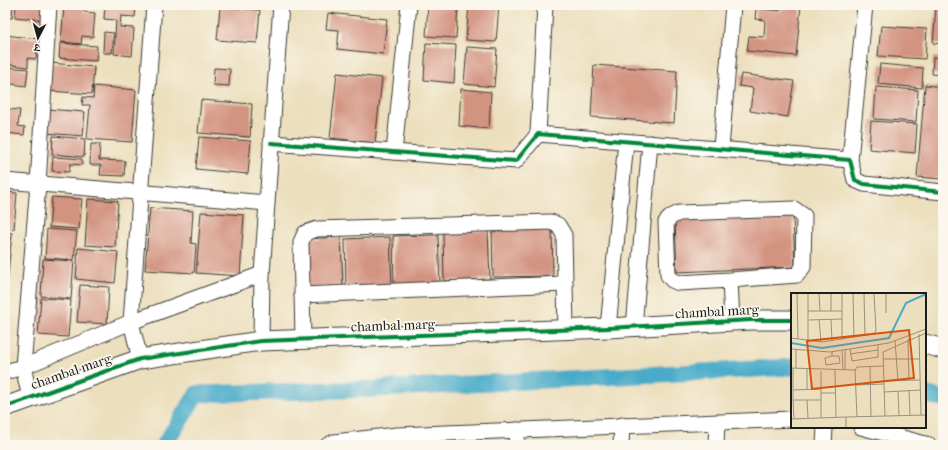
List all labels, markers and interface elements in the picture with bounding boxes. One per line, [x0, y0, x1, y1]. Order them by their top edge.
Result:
north arrow [18, 18, 58, 58]
text: उ [32, 41, 41, 54]
inset map [791, 293, 926, 428]
street label: chambal marg [675, 301, 760, 322]
street label: chambal marg [351, 316, 436, 335]
street label: chambal marg [29, 350, 114, 393]

